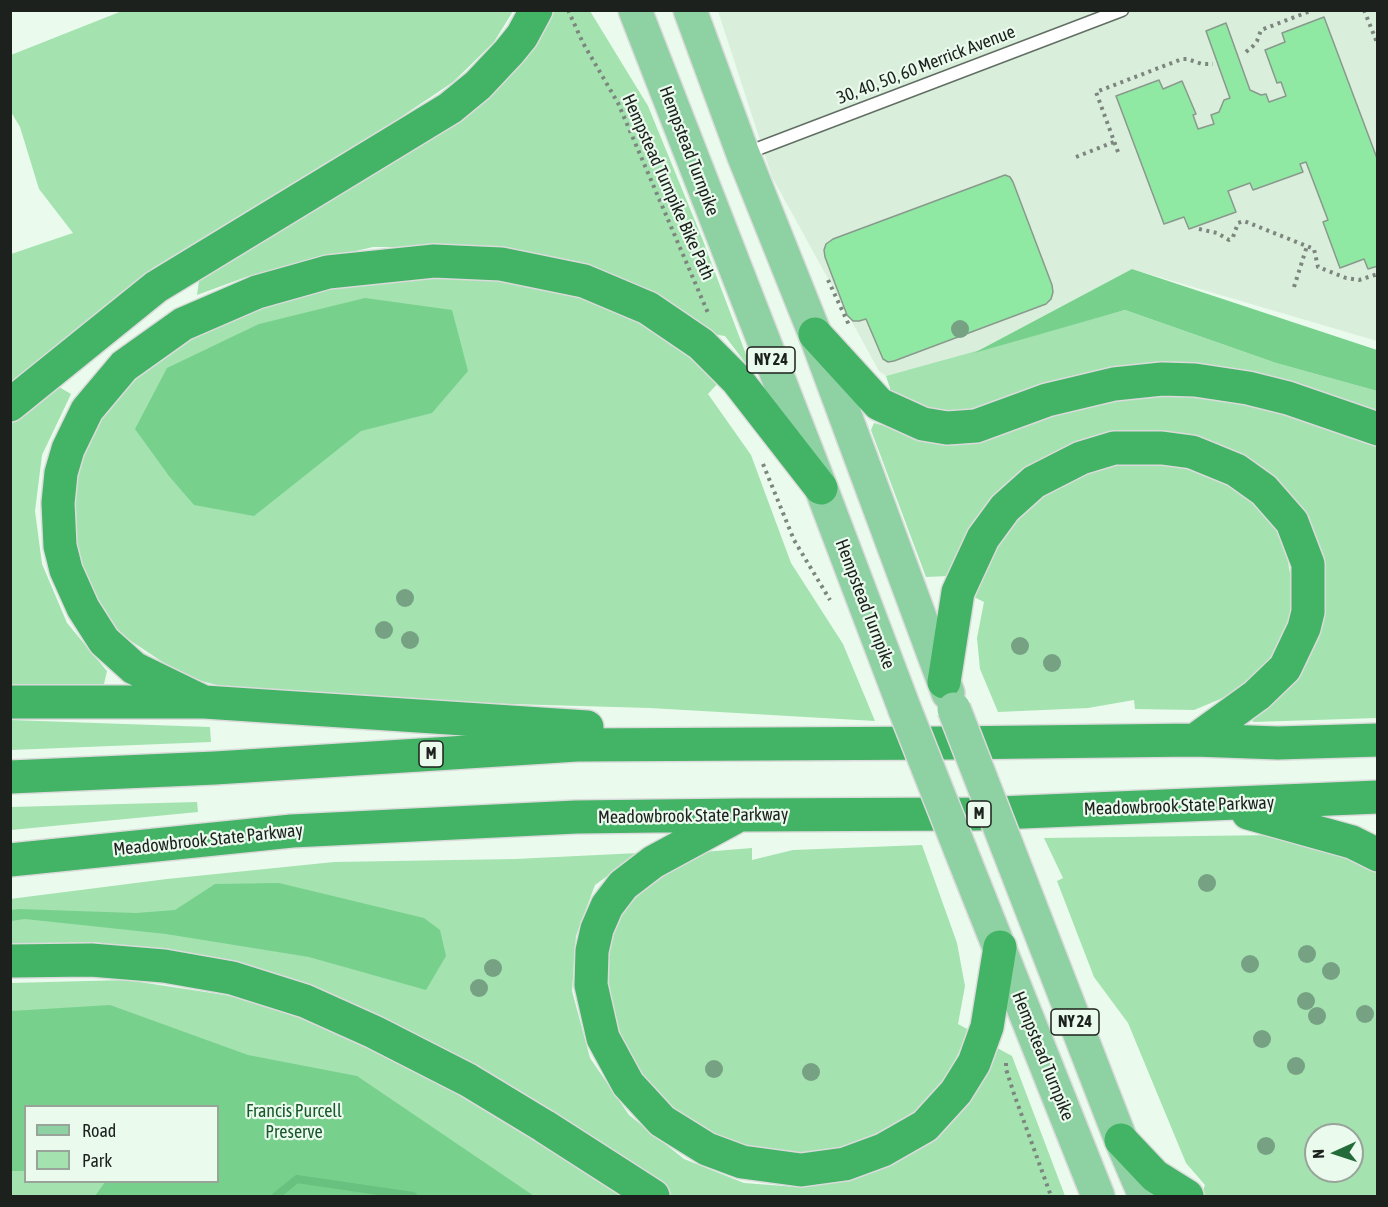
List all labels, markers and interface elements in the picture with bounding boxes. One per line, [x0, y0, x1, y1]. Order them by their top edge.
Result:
street label: 30, 40, 50, 60 Merrick Avenue [834, 21, 1018, 109]
street label: Hempstead Turnpike [654, 83, 724, 219]
street label: Hempstead Turnpike Bike Path [617, 91, 719, 283]
road number: NY 24 [747, 347, 795, 373]
street label: Hempstead Turnpike [830, 536, 900, 672]
road number: M [419, 741, 443, 767]
street label: Meadowbrook State Parkway [1083, 792, 1275, 820]
road number: M [967, 801, 991, 827]
street label: Meadowbrook State Parkway [598, 804, 788, 828]
street label: Meadowbrook State Parkway [112, 819, 304, 861]
street label: Hempstead Turnpike [1007, 988, 1079, 1124]
road number: NY 24 [1051, 1009, 1099, 1035]
park label: Francis Purcell Preserve [246, 1100, 342, 1142]
legend [24, 1105, 219, 1183]
text: Road [82, 1120, 116, 1141]
north arrow [1304, 1123, 1364, 1183]
text: N [1309, 1149, 1327, 1159]
text: Park [82, 1150, 112, 1171]

